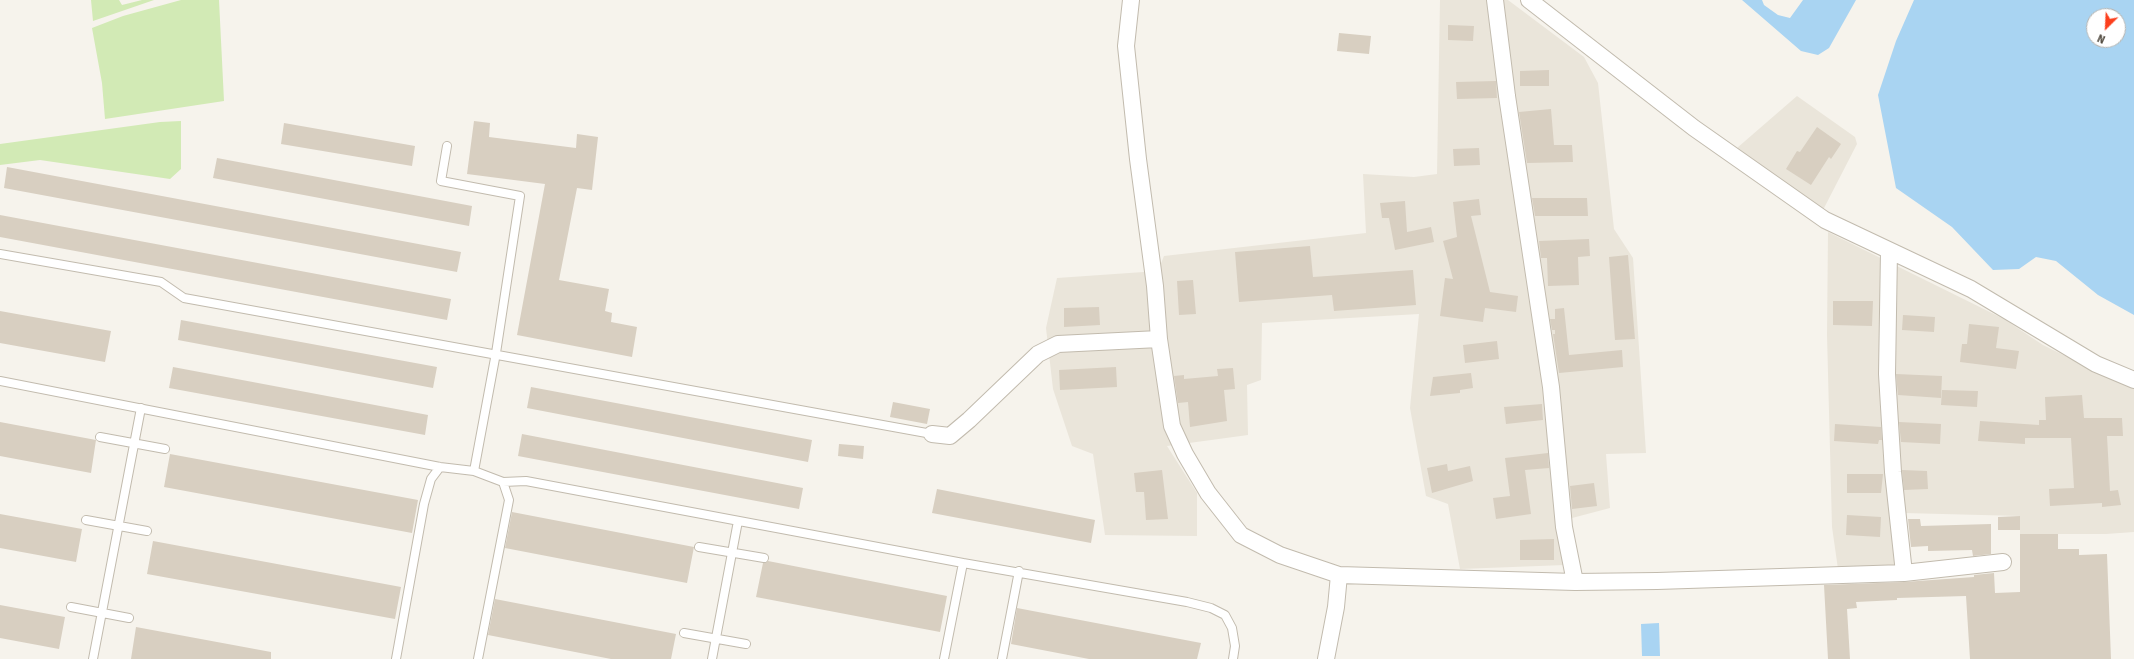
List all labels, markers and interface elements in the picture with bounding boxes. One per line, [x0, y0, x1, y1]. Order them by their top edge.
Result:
north arrow [2086, 8, 2126, 48]
text: N [2095, 30, 2108, 47]

